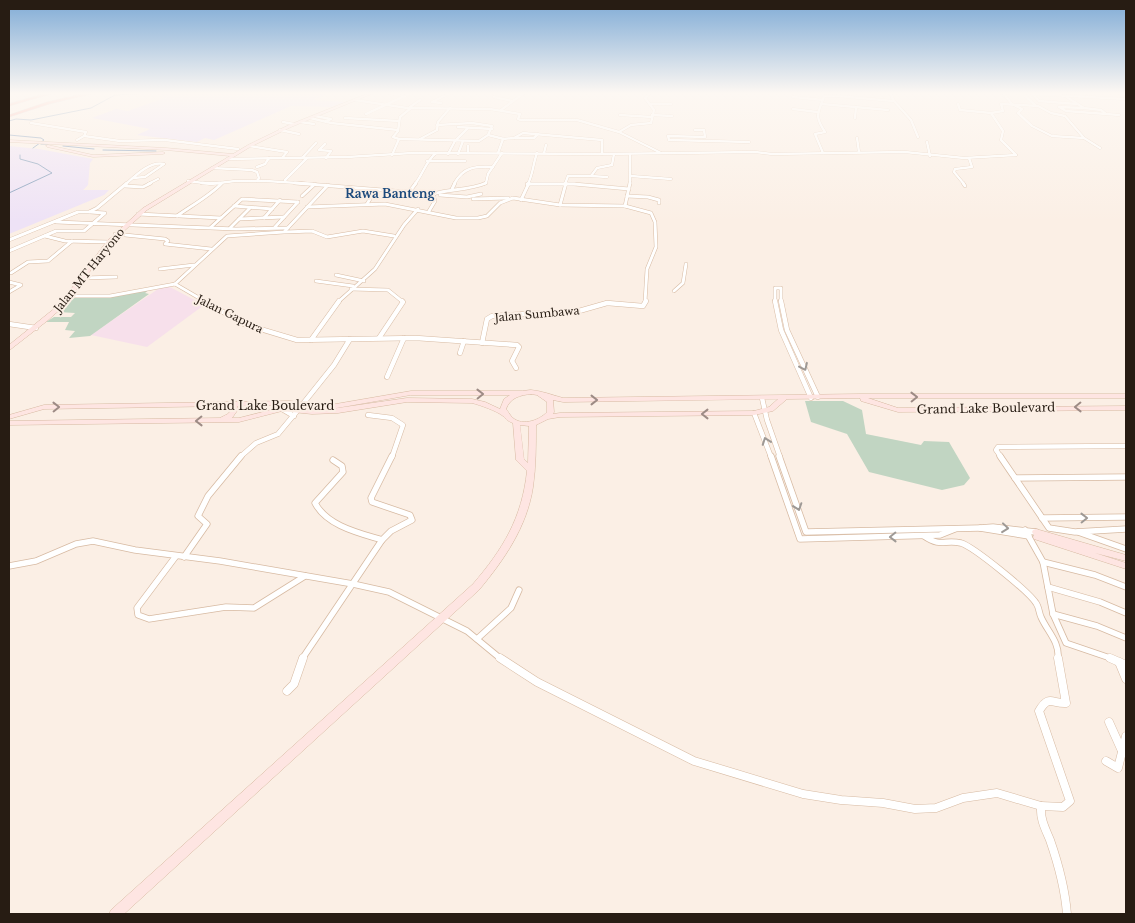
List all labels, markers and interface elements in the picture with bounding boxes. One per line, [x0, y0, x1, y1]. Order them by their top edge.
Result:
district label: Rawa Banteng [345, 186, 436, 201]
street label: Jalan MT Haryono [49, 225, 127, 317]
street label: Jalan Gapura [193, 291, 266, 337]
street label: Jalan Sumbawa [492, 303, 581, 325]
one-way arrow [798, 362, 809, 371]
one-way arrow [476, 388, 484, 399]
one-way arrow [911, 392, 919, 402]
one-way arrow [590, 395, 598, 405]
street label: Grand Lake Boulevard [196, 398, 334, 413]
street label: Grand Lake Boulevard [917, 399, 1055, 417]
one-way arrow [52, 402, 60, 412]
one-way arrow [1073, 402, 1081, 412]
one-way arrow [701, 409, 708, 419]
one-way arrow [195, 415, 203, 426]
one-way arrow [762, 437, 772, 446]
one-way arrow [792, 502, 802, 511]
one-way arrow [1080, 513, 1088, 523]
one-way arrow [1002, 522, 1010, 533]
one-way arrow [889, 531, 897, 542]

